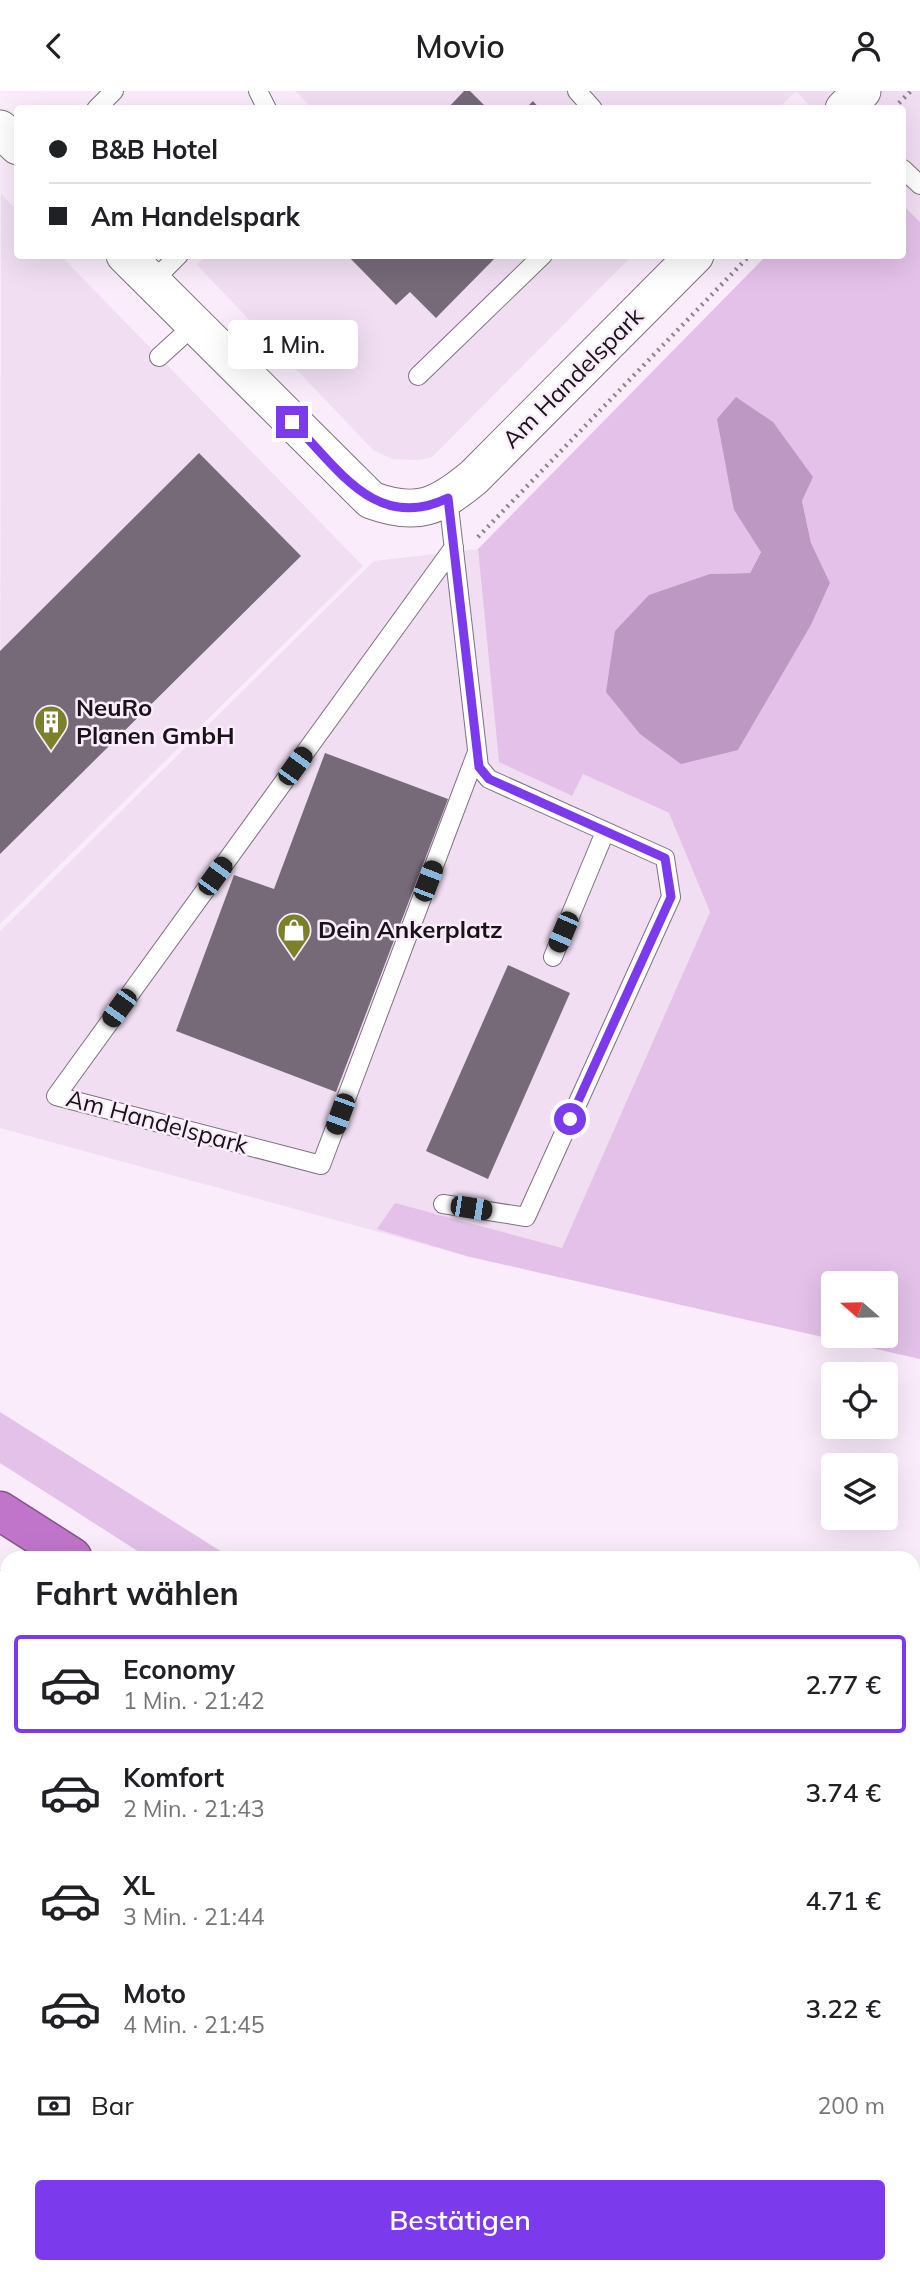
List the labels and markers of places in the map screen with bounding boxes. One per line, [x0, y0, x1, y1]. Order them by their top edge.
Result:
place label: NeuRo Planen GmbH [76, 692, 235, 750]
building icon: NeuRo Planen GmbH [32, 703, 70, 752]
shop icon: Dein Ankerplatz [275, 911, 313, 960]
place label: Dein Ankerplatz [318, 914, 503, 944]

